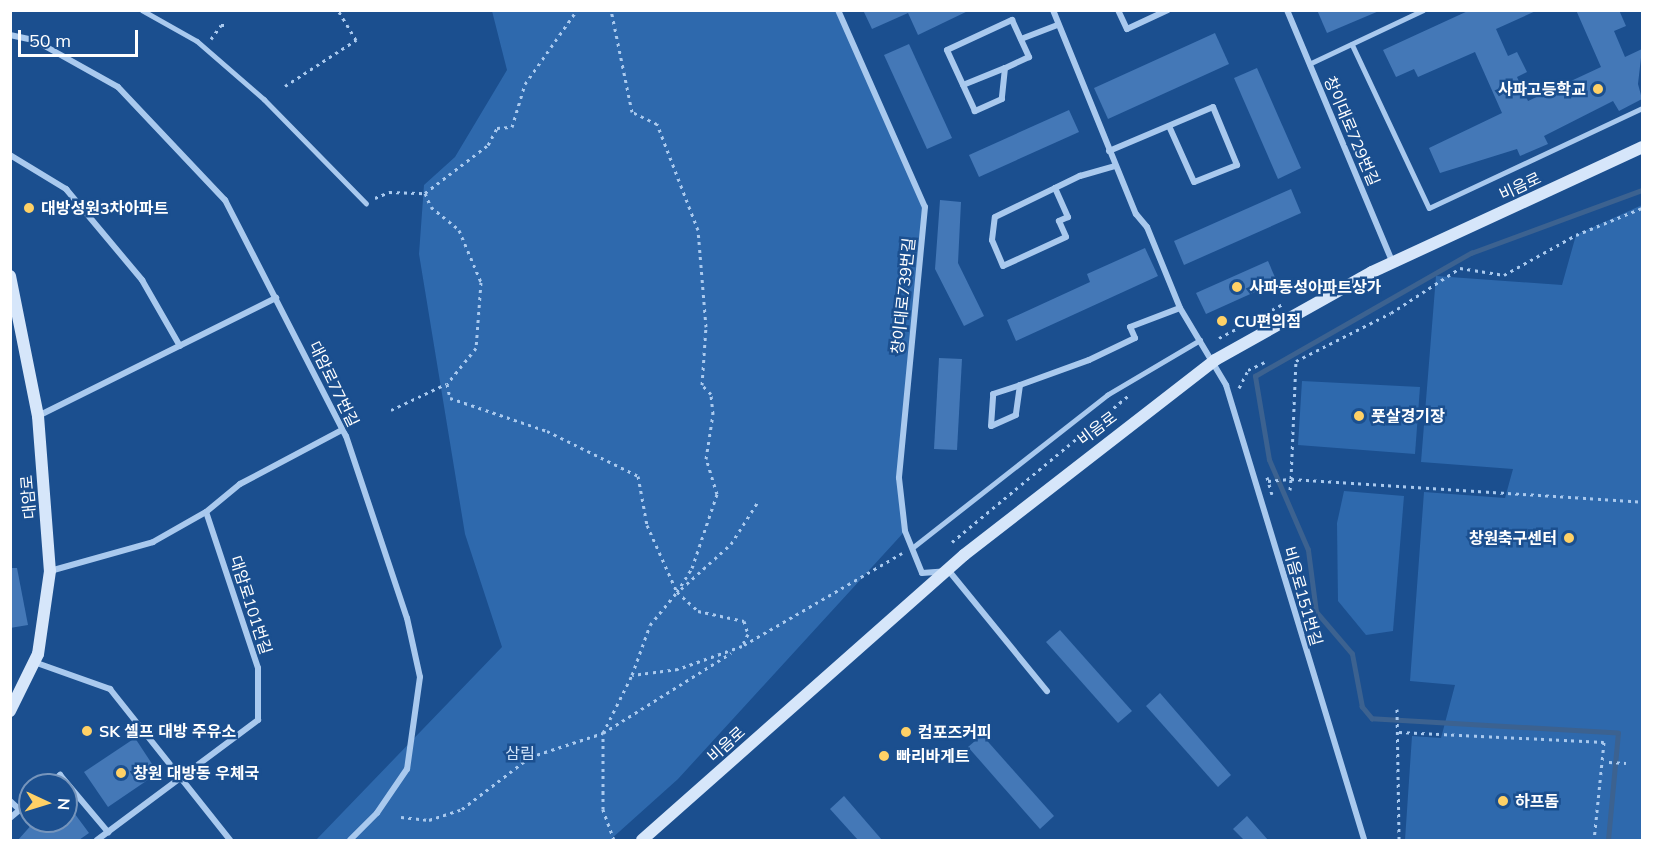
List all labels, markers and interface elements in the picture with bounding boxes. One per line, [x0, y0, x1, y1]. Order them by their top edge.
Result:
scale bar [21, 18, 141, 56]
text: 50 m [29, 29, 71, 52]
street label: 창이대로729번길 [1320, 73, 1384, 189]
place label: 사파고등학교 [1498, 79, 1586, 99]
marker: 사파고등학교 [1591, 82, 1605, 96]
street label: 비음로 [1496, 168, 1544, 204]
place label: 대방성원3차아파트 [41, 198, 168, 218]
marker: 대방성원3차아파트 [22, 201, 36, 215]
street label: 창이대로739번길 [887, 237, 919, 355]
place label: 사파동성아파트상가 [1249, 277, 1381, 297]
marker: 사파동성아파트상가 [1230, 280, 1244, 294]
place label: CU편의점 [1234, 311, 1301, 331]
marker: CU편의점 [1215, 314, 1229, 328]
street label: 대암로77번길 [305, 338, 363, 430]
place label: 풋살경기장 [1371, 406, 1445, 426]
street label: 비음로 [1074, 407, 1120, 449]
marker: 풋살경기장 [1352, 409, 1366, 423]
street label: 대암로 [17, 474, 39, 520]
place label: 창원축구센터 [1469, 528, 1557, 548]
marker: 창원축구센터 [1562, 531, 1576, 545]
street label: 비음로151번길 [1280, 544, 1326, 648]
street label: 대암로101번길 [226, 553, 276, 657]
place label: SK 셀프 대방 주유소 [99, 721, 236, 741]
street label: 비음로 [703, 722, 749, 766]
place label: 컴포즈커피 [918, 722, 992, 742]
marker: SK 셀프 대방 주유소 [80, 724, 94, 738]
marker: 컴포즈커피 [899, 725, 913, 739]
park label: 삼림 [505, 743, 535, 763]
place label: 빠리바게트 [896, 746, 970, 766]
marker: 빠리바게트 [877, 749, 891, 763]
place label: 창원 대방동 우체국 [133, 763, 260, 783]
marker: 창원 대방동 우체국 [114, 766, 128, 780]
north arrow [18, 773, 78, 833]
place label: 하프돔 [1515, 791, 1559, 811]
marker: 하프돔 [1496, 794, 1510, 808]
text: N [54, 797, 74, 811]

